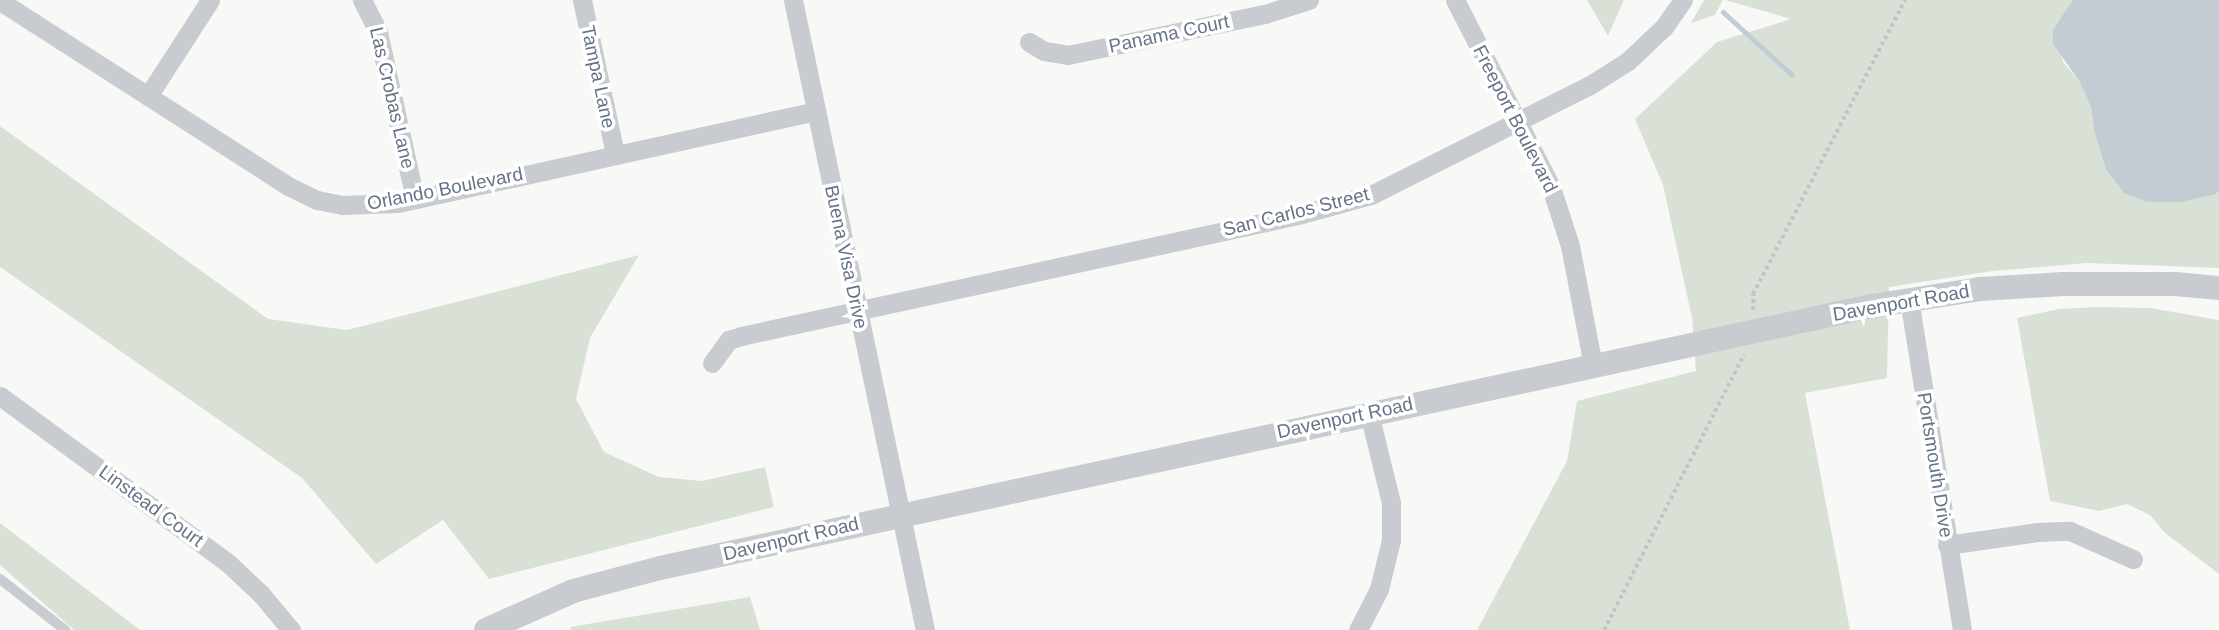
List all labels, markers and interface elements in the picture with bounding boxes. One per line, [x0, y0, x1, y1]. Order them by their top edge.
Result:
street label: Panama Court [1107, 10, 1231, 58]
street label: Tampa Lane [576, 23, 620, 131]
street label: Las Crobas Lane [365, 25, 419, 171]
street label: Freeport Boulevard [1468, 41, 1562, 197]
street label: Orlando Boulevard [365, 163, 525, 215]
street label: Buena Visa Drive [820, 183, 872, 331]
street label: San Carlos Street [1220, 183, 1372, 241]
street label: Davenport Road [1831, 280, 1971, 326]
street label: Portsmouth Drive [1912, 391, 1958, 539]
street label: Davenport Road [1275, 392, 1415, 444]
street label: Linstead Court [94, 460, 208, 552]
street label: Davenport Road [721, 512, 861, 566]

